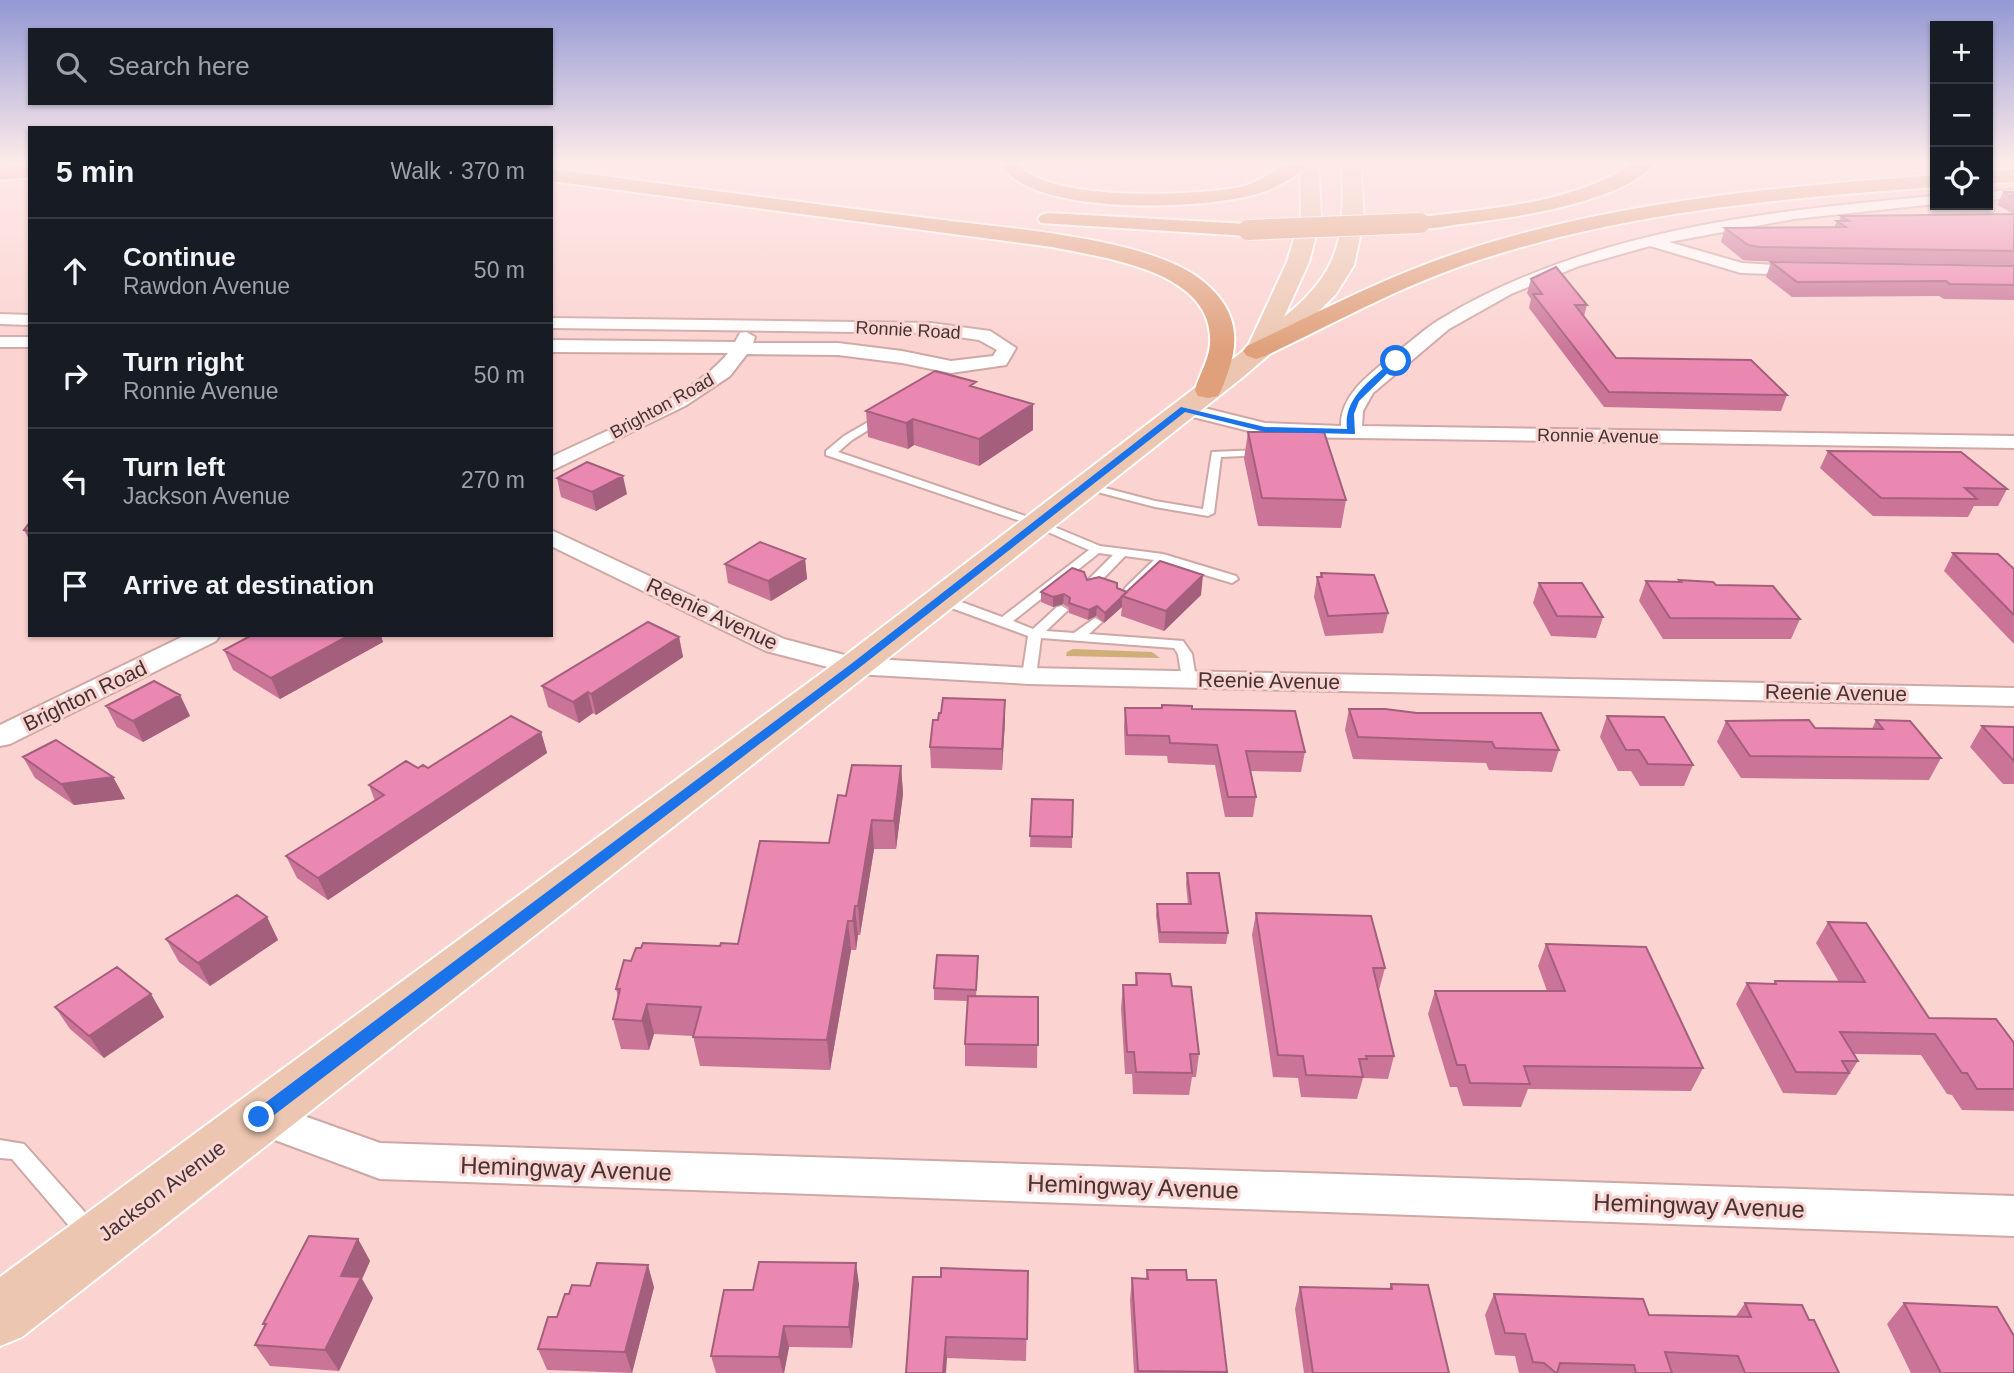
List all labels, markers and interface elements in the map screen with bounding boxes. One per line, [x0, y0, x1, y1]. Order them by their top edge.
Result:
map controls [1930, 21, 1993, 210]
button: + [1930, 21, 1993, 84]
search box [28, 28, 553, 105]
icon: search [52, 48, 90, 86]
text: Search here [108, 51, 250, 81]
button: − [1930, 84, 1993, 147]
button: locate [1930, 147, 1993, 210]
text: 5 min [56, 155, 134, 188]
text: Walk · 370 m [390, 158, 525, 184]
text: Continue [123, 242, 236, 272]
icon: ahead [56, 252, 94, 290]
text: 50 m [474, 257, 525, 283]
text: Rawdon Avenue [123, 273, 290, 299]
street label: Ronnie Road [855, 317, 961, 343]
route start [1380, 345, 1411, 376]
text: Turn right [123, 347, 244, 377]
icon: right [56, 357, 94, 395]
text: 50 m [474, 362, 525, 388]
street label: Brighton Road [607, 369, 717, 443]
text: Ronnie Avenue [123, 378, 279, 404]
street label: Ronnie Avenue [1537, 425, 1659, 447]
text: Turn left [123, 452, 225, 482]
icon: left [56, 462, 94, 500]
text: 270 m [461, 467, 525, 493]
text: Jackson Avenue [123, 483, 290, 509]
icon: arrive [56, 567, 94, 605]
text: Arrive at destination [123, 570, 374, 600]
street label: Reenie Avenue [643, 573, 781, 654]
street label: Brighton Road [19, 656, 150, 735]
street label: Reenie Avenue [1198, 668, 1340, 693]
street label: Reenie Avenue [1765, 680, 1907, 705]
route end [243, 1101, 274, 1132]
street label: Jackson Avenue [94, 1136, 230, 1246]
street label: Hemingway Avenue [460, 1151, 672, 1186]
street label: Hemingway Avenue [1027, 1169, 1239, 1204]
street label: Hemingway Avenue [1593, 1188, 1805, 1223]

